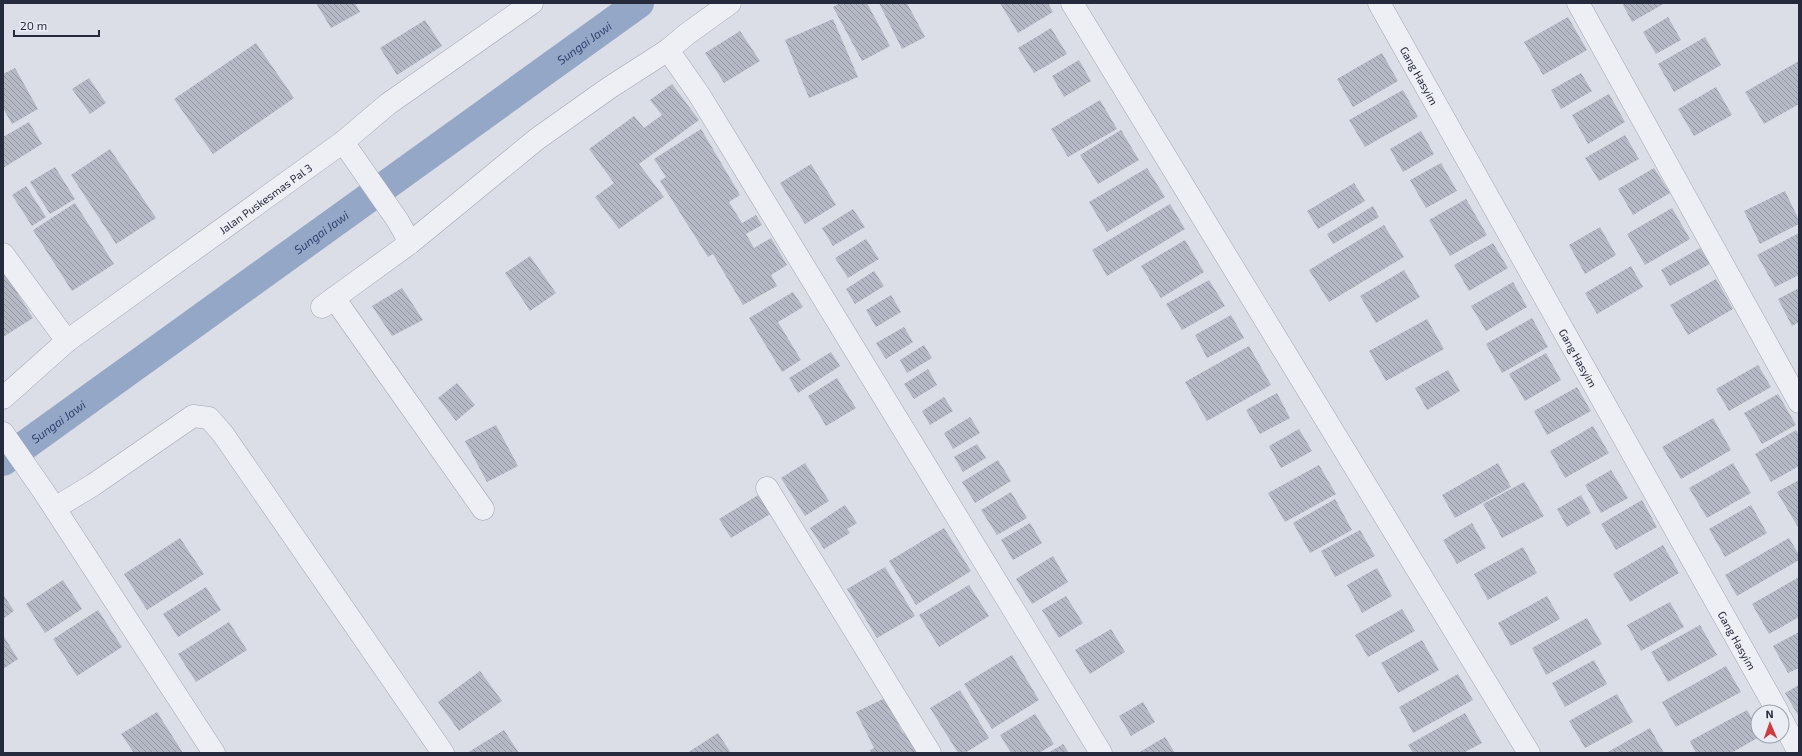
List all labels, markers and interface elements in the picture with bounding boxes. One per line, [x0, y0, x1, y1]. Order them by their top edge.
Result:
scale bar [14, 12, 99, 38]
text: 20 m [20, 18, 47, 32]
water label: Sungai Jawi [554, 18, 614, 67]
street label: Gang Hasyim [1398, 44, 1441, 107]
street label: Jalan Puskesmas Pal 3 [216, 160, 314, 236]
water label: Sungai Jawi [291, 208, 351, 256]
street label: Gang Hasyim [1557, 326, 1600, 389]
water label: Sungai Jawi [28, 397, 88, 446]
street label: Gang Hasyim [1716, 608, 1759, 672]
north arrow [1750, 704, 1790, 744]
text: N [1765, 707, 1774, 720]

